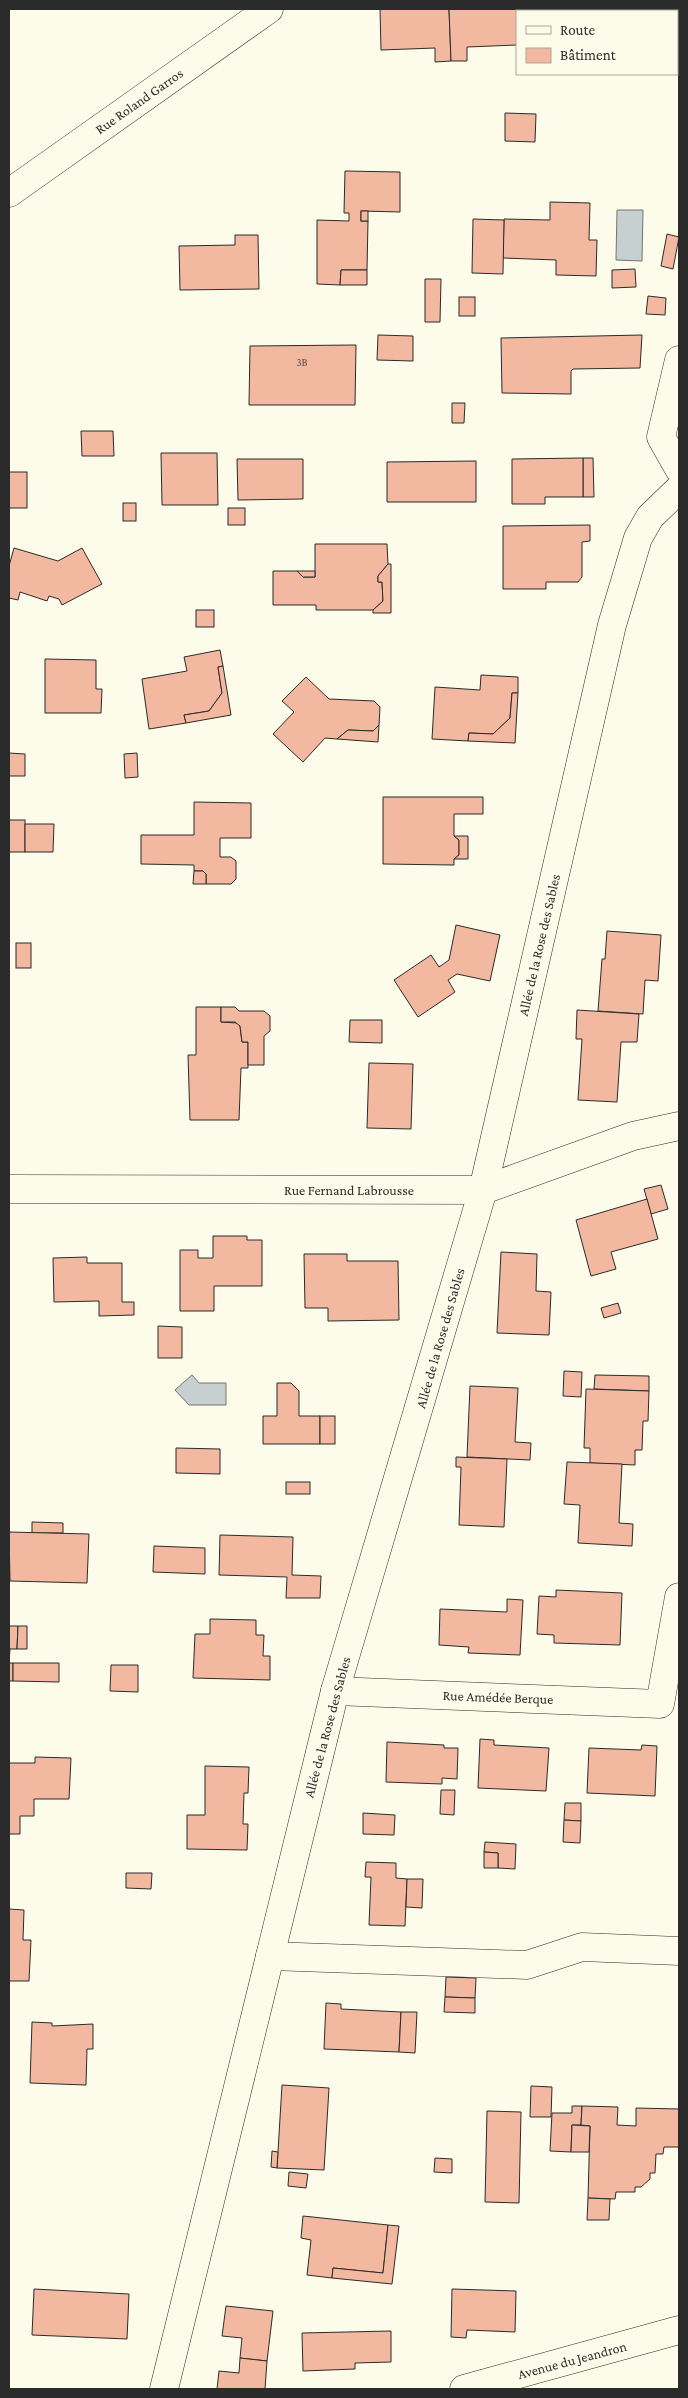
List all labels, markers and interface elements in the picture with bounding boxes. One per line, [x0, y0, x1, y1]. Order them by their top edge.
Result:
legend [516, 10, 678, 75]
text: Route [560, 22, 595, 38]
text: Bâtiment [560, 47, 617, 63]
street label: Rue Roland Garros [92, 65, 186, 137]
house number: 3B [296, 356, 308, 368]
street label: Allée de la Rose des Sables [515, 872, 563, 1018]
street label: Rue Fernand Labrousse [284, 1182, 414, 1198]
street label: Allée de la Rose des Sables [412, 1266, 468, 1410]
street label: Allée de la Rose des Sables [300, 1655, 354, 1799]
street label: Rue Amédée Berque [442, 1687, 554, 1707]
street label: Avenue du Jeandron [516, 2338, 629, 2382]

